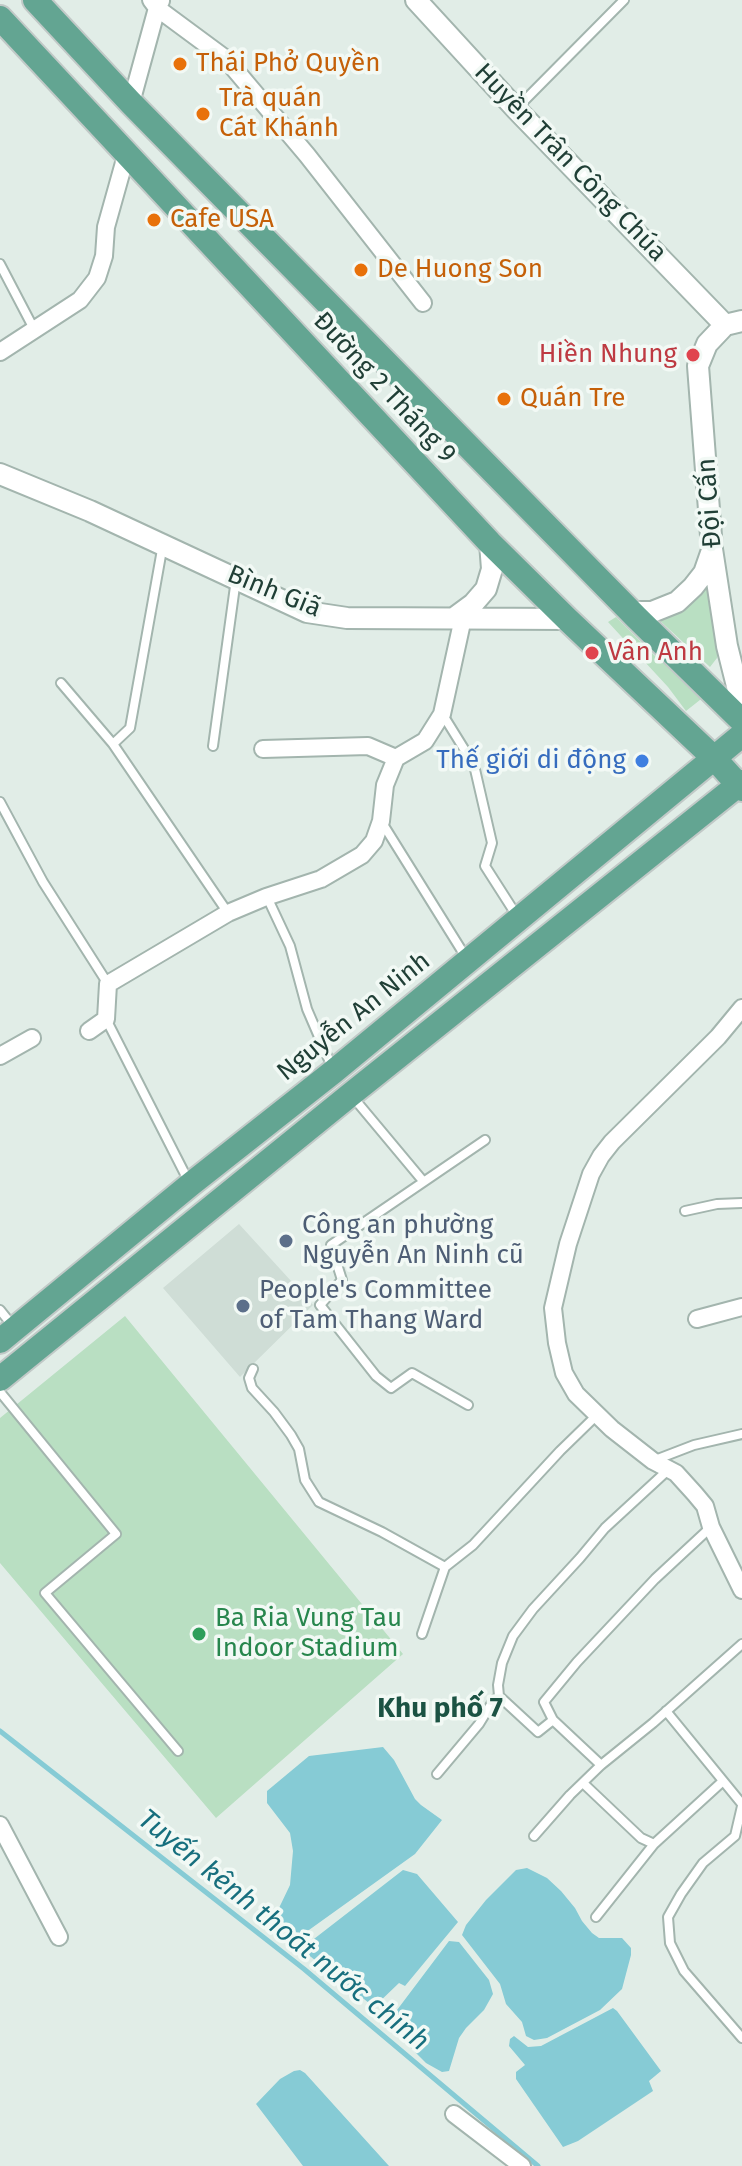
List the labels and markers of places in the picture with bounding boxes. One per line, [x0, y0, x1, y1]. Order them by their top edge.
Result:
place label: Thái Phở Quyền [196, 48, 380, 80]
marker: Thái Phở Quyền [171, 55, 189, 73]
place label: Trà quán Cát Khánh [219, 83, 339, 144]
marker: Trà quán Cát Khánh [194, 105, 212, 123]
place label: Cafe USA [170, 204, 274, 236]
marker: Cafe USA [145, 211, 163, 229]
place label: De Huong Son [377, 254, 543, 286]
marker: De Huong Son [352, 261, 370, 279]
place label: Hiền Nhung [539, 339, 677, 371]
marker: Hiền Nhung [684, 346, 702, 364]
place label: Quán Tre [520, 383, 625, 415]
marker: Quán Tre [495, 390, 513, 408]
place label: Vân Anh [608, 637, 703, 669]
marker: Vân Anh [583, 644, 601, 662]
place label: Thế giới di động [436, 745, 626, 777]
marker: Thế giới di động [633, 752, 651, 770]
place label: Công an phường Nguyễn An Ninh cũ [302, 1210, 524, 1272]
marker: Công an phường Nguyễn An Ninh cũ [277, 1232, 295, 1250]
place label: People's Committee of Tam Thang Ward [259, 1275, 492, 1336]
marker: People's Committee of Tam Thang Ward [234, 1297, 252, 1315]
place label: Ba Ria Vung Tau Indoor Stadium [215, 1603, 402, 1664]
marker: Ba Ria Vung Tau Indoor Stadium [190, 1625, 208, 1643]

